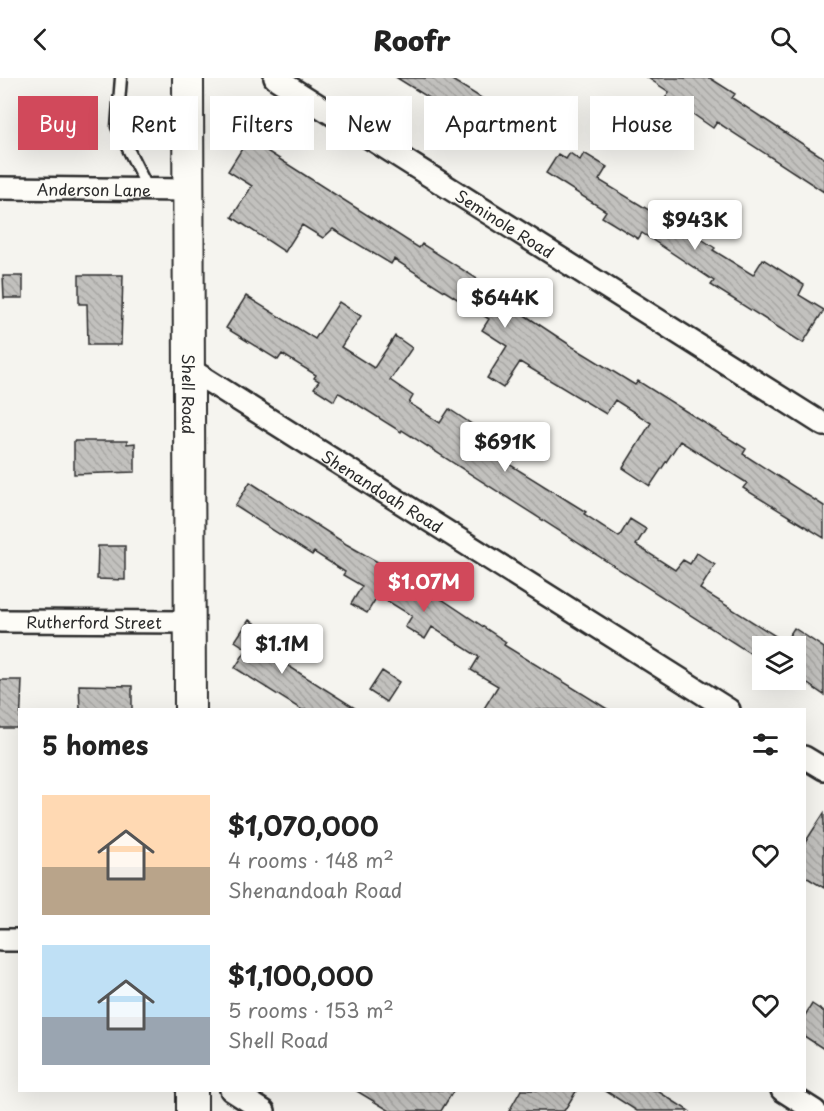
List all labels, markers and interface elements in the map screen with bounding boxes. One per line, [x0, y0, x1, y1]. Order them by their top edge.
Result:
text: Roofr [373, 19, 451, 60]
icon: back [24, 23, 57, 56]
icon: search [767, 23, 800, 56]
chip: Buy [18, 96, 98, 150]
chip: Rent [110, 96, 198, 150]
chip: Filters [210, 96, 314, 150]
chip: New [326, 96, 412, 150]
chip: Apartment [424, 96, 578, 150]
chip: House [590, 96, 694, 150]
street label: Anderson Lane [37, 176, 151, 202]
street label: Seminole Road [451, 183, 559, 264]
pin: $943K [653, 200, 737, 251]
text: $943K [662, 204, 728, 234]
pin: $644K [463, 278, 547, 329]
text: $644K [471, 282, 539, 312]
street label: Shell Road [177, 354, 201, 434]
pin: $691K [463, 422, 547, 473]
text: $691K [474, 426, 536, 456]
street label: Shenandoah Road [317, 443, 448, 538]
pin: $1.07M [375, 562, 473, 613]
text: $1.07M [388, 566, 460, 596]
street label: Rutherford Street [26, 609, 162, 634]
pin: $1.1M [240, 624, 324, 675]
text: $1.1M [255, 628, 309, 658]
map controls [752, 636, 806, 690]
button: layers [752, 636, 806, 690]
text: 5 homes [42, 725, 148, 764]
icon: filters [749, 728, 782, 761]
text: $1,070,000 [228, 806, 379, 845]
icon: home [90, 819, 162, 891]
icon: heart [749, 839, 782, 872]
text: 4 rooms · 148 m² [228, 845, 394, 875]
text: Shenandoah Road [228, 875, 402, 905]
text: $1,100,000 [228, 956, 374, 995]
icon: home [90, 969, 162, 1041]
icon: heart [749, 989, 782, 1022]
text: 5 rooms · 153 m² [228, 995, 394, 1025]
text: Shell Road [228, 1025, 329, 1055]

